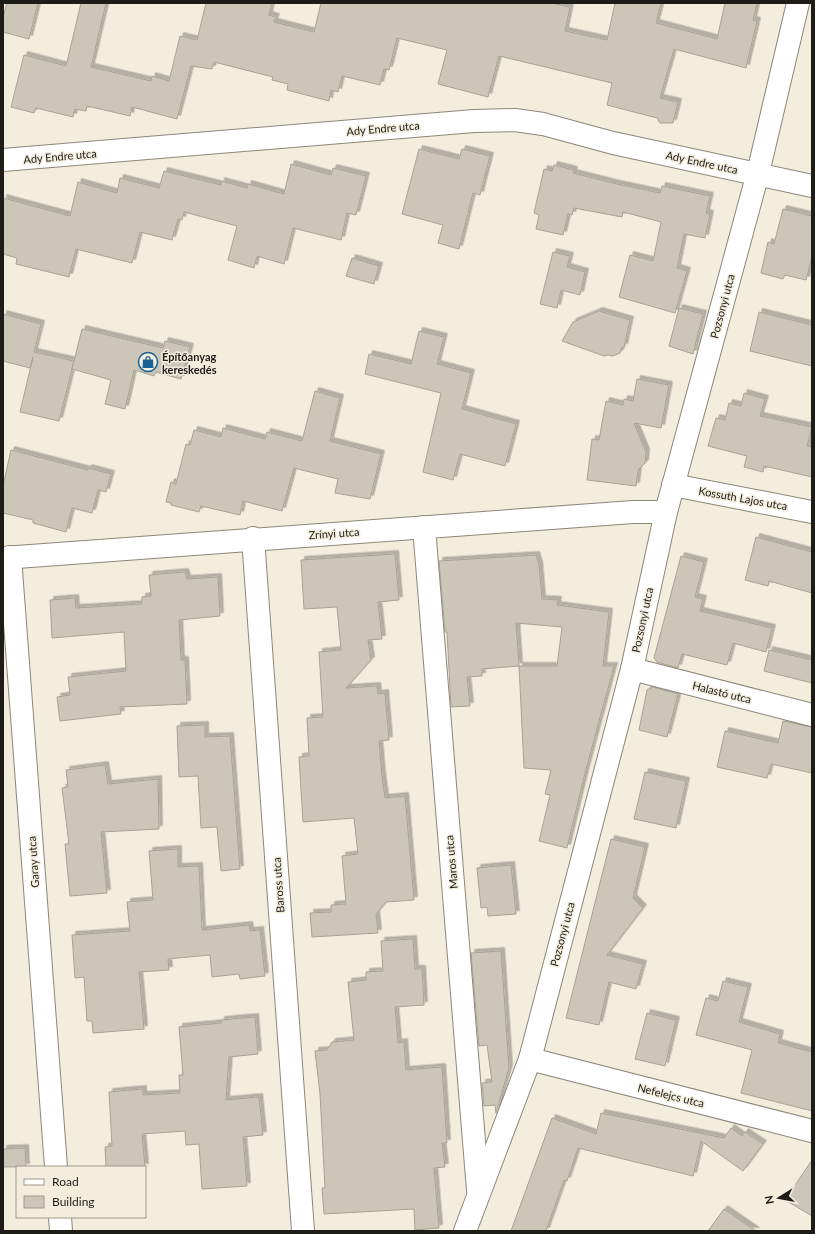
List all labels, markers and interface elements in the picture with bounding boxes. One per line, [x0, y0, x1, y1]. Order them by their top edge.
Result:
street label: Ady Endre utca [346, 118, 420, 138]
street label: Ady Endre utca [23, 146, 97, 166]
street label: Ady Endre utca [665, 148, 739, 176]
street label: Pozsonyi utca [707, 272, 737, 340]
place label: Építőanyag kereskedés [162, 350, 217, 376]
shop icon: Építőanyag kereskedés [137, 351, 159, 373]
street label: Kossuth Lajos utca [698, 484, 788, 512]
street label: Zrínyi utca [308, 525, 360, 541]
street label: Pozsonyi utca [629, 586, 655, 654]
street label: Halastó utca [691, 678, 753, 706]
street label: Maros utca [442, 835, 460, 889]
street label: Garay utca [25, 836, 41, 888]
street label: Baross utca [270, 857, 286, 913]
street label: Pozsonyi utca [547, 900, 577, 968]
street label: Nefelejcs utca [636, 1080, 706, 1110]
legend [16, 1166, 146, 1218]
text: Road [52, 1174, 79, 1189]
north arrow [759, 1178, 799, 1218]
text: Building [52, 1194, 95, 1209]
text: N [762, 1195, 776, 1205]

